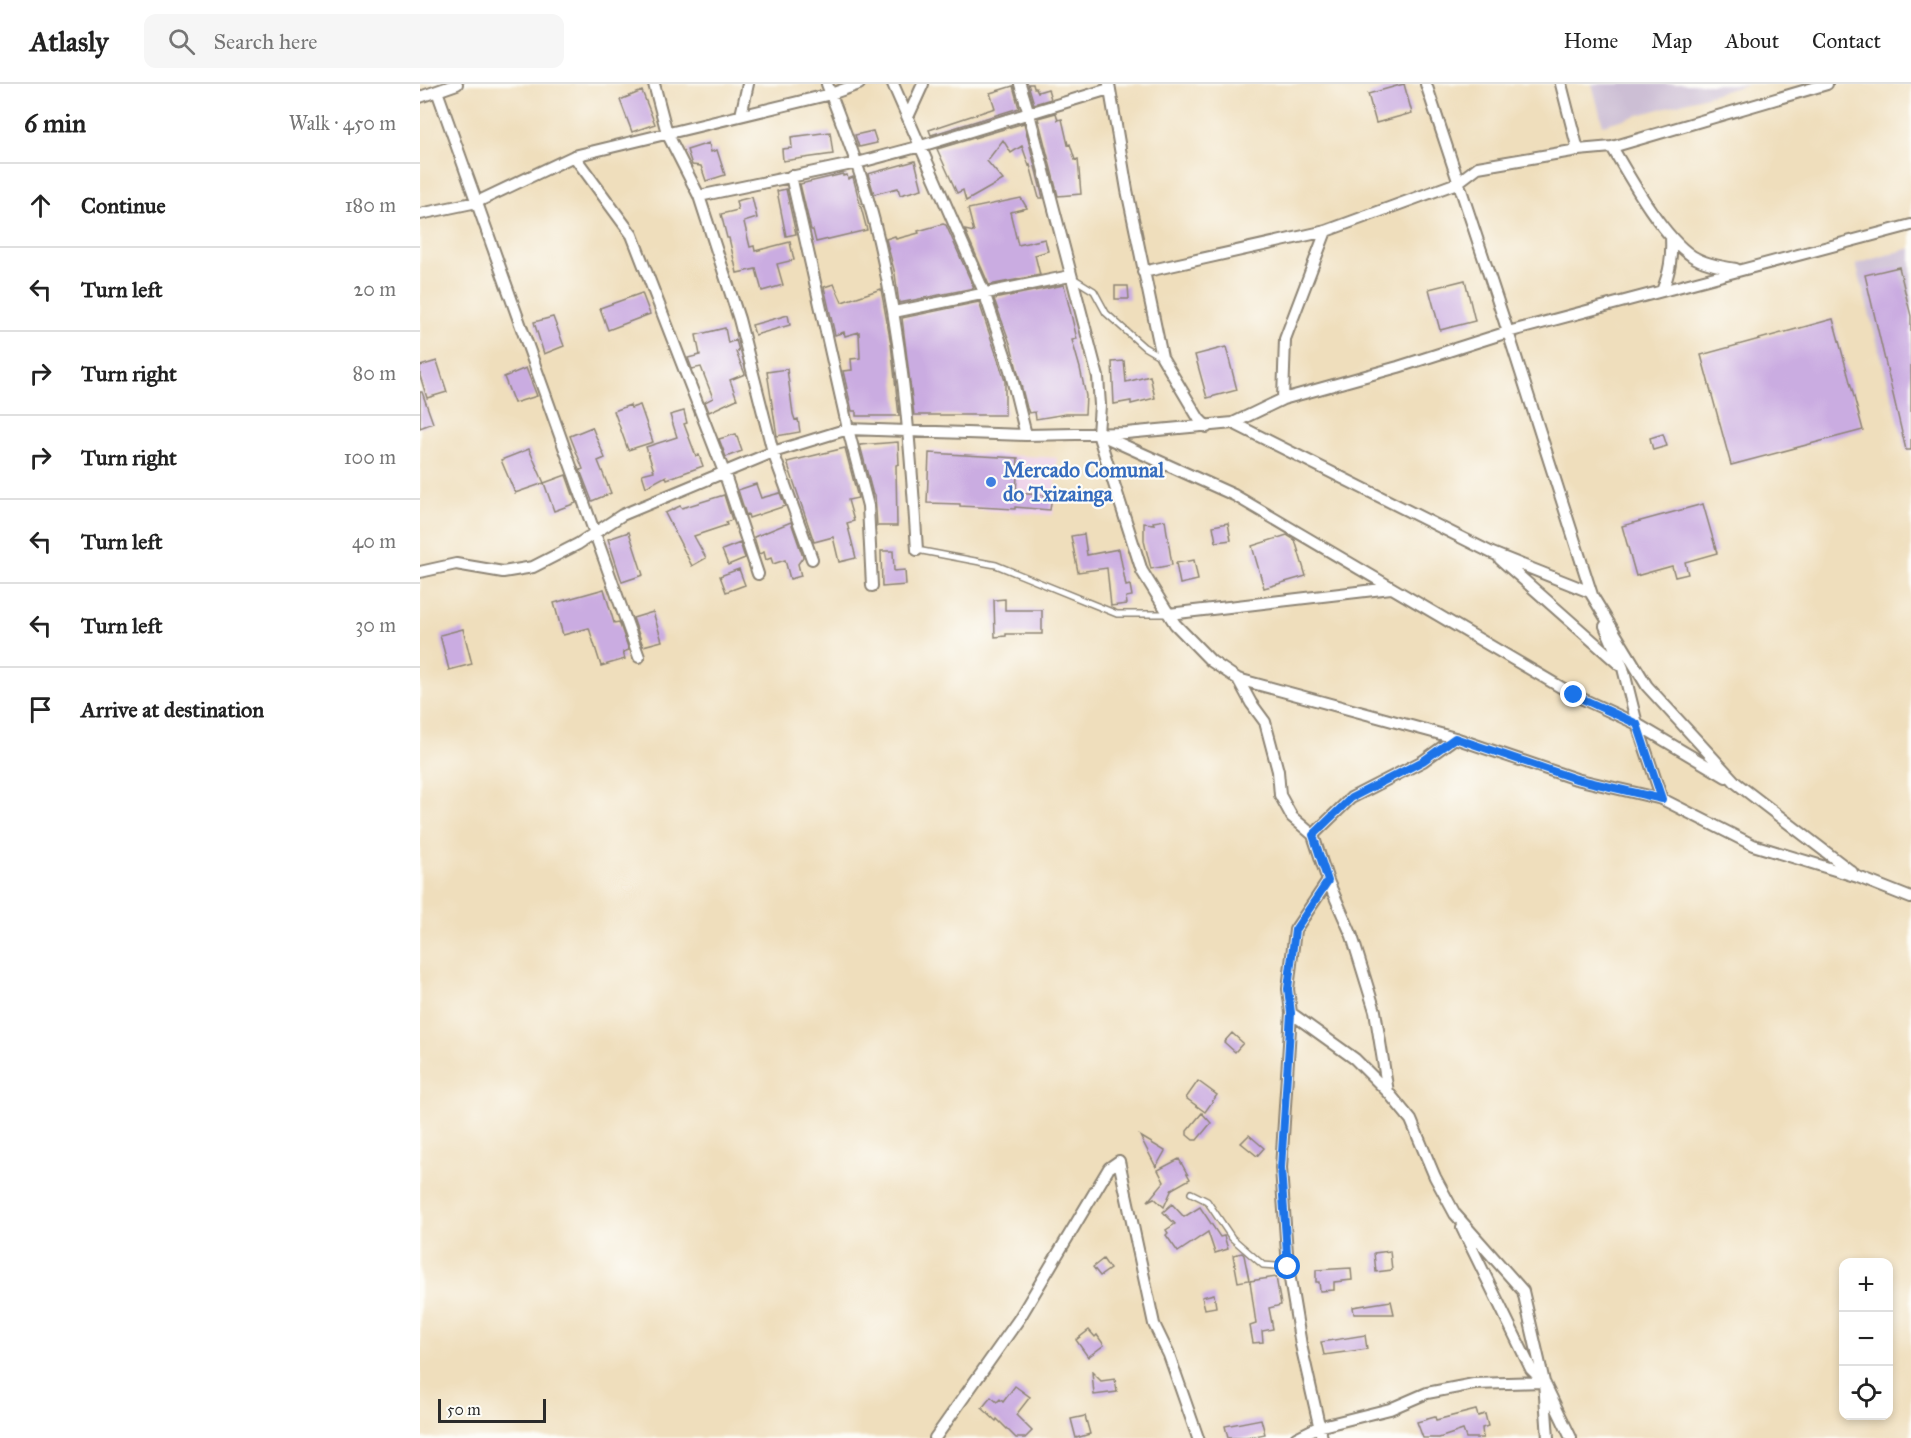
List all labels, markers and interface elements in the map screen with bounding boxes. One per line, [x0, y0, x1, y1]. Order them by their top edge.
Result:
search box [144, 14, 564, 68]
text: Atlasly [30, 24, 108, 59]
icon: search [165, 25, 198, 58]
text: Search here [213, 28, 317, 55]
text: Home [1563, 28, 1618, 54]
text: Map [1651, 28, 1692, 54]
text: About [1725, 28, 1779, 54]
text: Contact [1812, 28, 1881, 54]
text: 6 min [24, 107, 86, 139]
text: Walk · 450 m [289, 111, 396, 135]
icon: ahead [24, 189, 57, 222]
text: Continue [81, 192, 166, 219]
text: 180 m [345, 193, 396, 217]
icon: left [24, 273, 57, 306]
text: Turn left [81, 276, 163, 303]
text: 20 m [353, 277, 396, 301]
icon: right [24, 357, 57, 390]
text: Turn right [81, 360, 177, 387]
text: 80 m [353, 361, 396, 385]
icon: right [24, 441, 57, 474]
text: Turn right [81, 444, 177, 471]
text: 100 m [344, 445, 396, 469]
place label: Mercado Comunal do Txizainga [1003, 457, 1165, 507]
marker: Mercado Comunal do Txizainga [984, 475, 998, 489]
icon: left [24, 525, 57, 558]
text: Turn left [81, 528, 163, 555]
text: 40 m [352, 529, 396, 553]
icon: left [24, 609, 57, 642]
text: Turn left [81, 612, 163, 639]
text: 30 m [355, 613, 396, 637]
route end [1560, 681, 1586, 707]
icon: arrive [24, 693, 57, 726]
text: Arrive at destination [81, 696, 264, 723]
route start [1274, 1253, 1300, 1279]
map controls [1839, 1258, 1893, 1420]
button: + [1839, 1258, 1893, 1312]
button: − [1839, 1312, 1893, 1366]
button: locate [1839, 1366, 1893, 1420]
scale bar [438, 1396, 546, 1424]
text: 50 m [447, 1400, 481, 1419]

